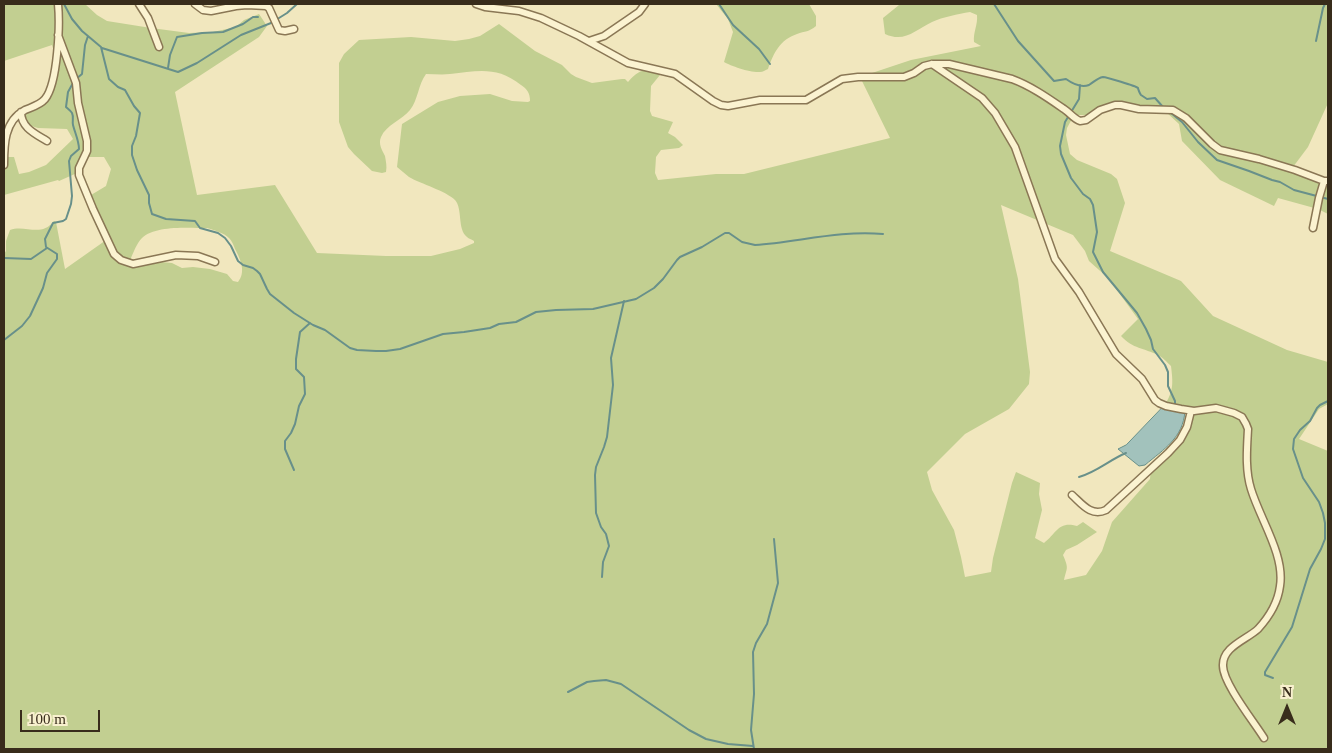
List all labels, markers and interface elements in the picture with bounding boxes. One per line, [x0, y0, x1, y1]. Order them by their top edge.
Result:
north arrow [1262, 683, 1312, 733]
text: N [1282, 685, 1292, 700]
scale bar [22, 700, 102, 732]
text: 100 m [28, 711, 66, 727]

